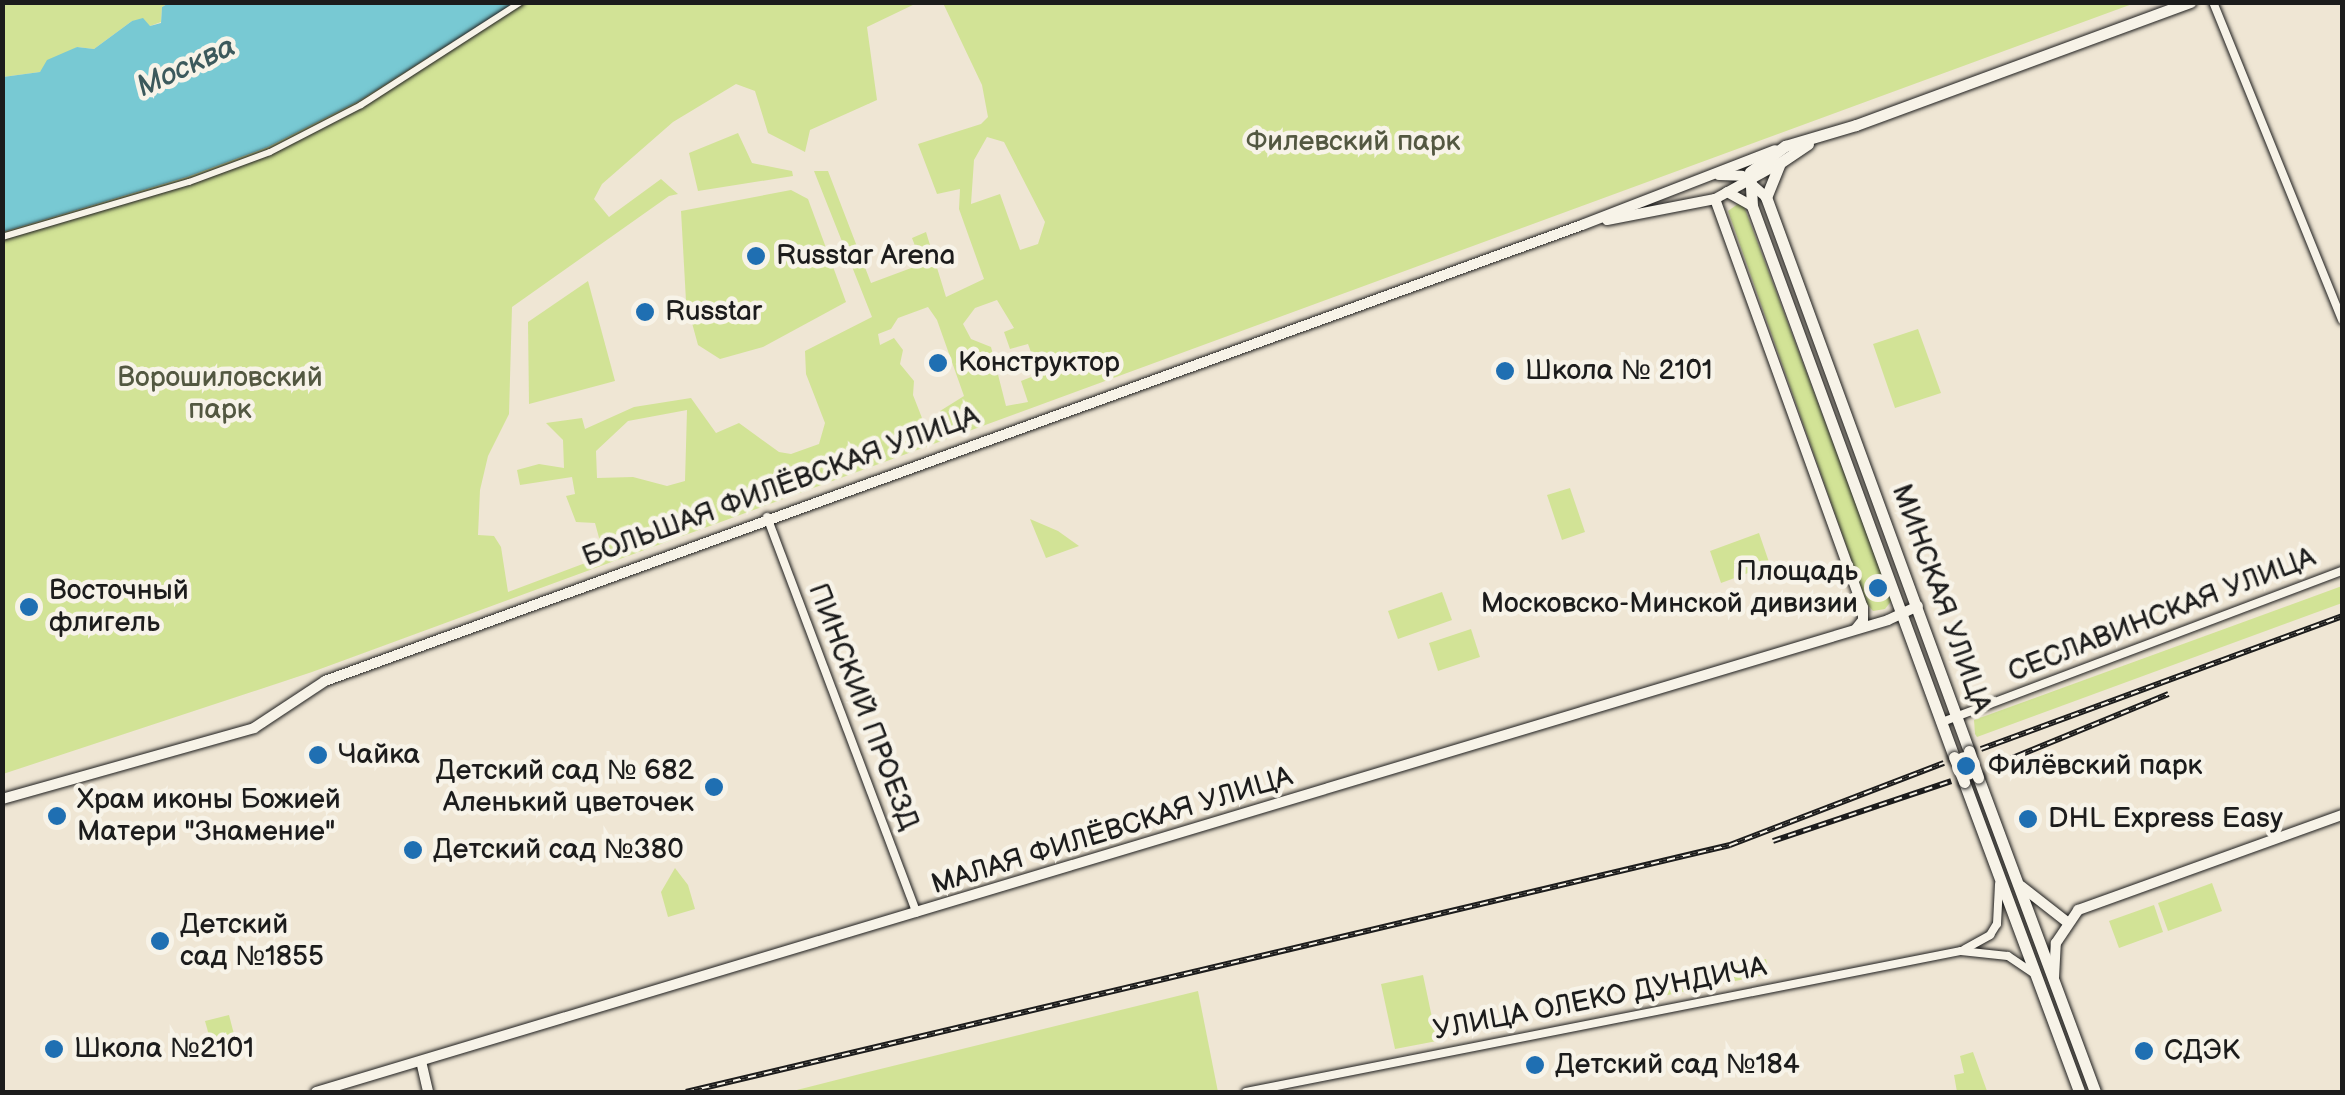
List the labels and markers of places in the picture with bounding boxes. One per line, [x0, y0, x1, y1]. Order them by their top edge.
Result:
place label: Russtar Arena [776, 239, 955, 273]
marker: Russtar Arena [745, 245, 767, 267]
place label: Russtar [665, 295, 762, 329]
marker: Russtar [634, 301, 656, 323]
place label: Конструктор [958, 346, 1120, 380]
marker: Конструктор [927, 352, 949, 374]
place label: Школа № 2101 [1525, 354, 1713, 388]
marker: Школа № 2101 [1494, 360, 1516, 382]
place label: Площадь Московско-Минской дивизии [1481, 555, 1858, 621]
place label: Восточный флигель [49, 574, 189, 640]
marker: Площадь Московско-Минской дивизии [1867, 577, 1889, 599]
marker: Восточный флигель [18, 596, 40, 618]
place label: Чайка [338, 738, 420, 772]
marker: Чайка [307, 744, 329, 766]
place label: Филёвский парк [1988, 749, 2203, 783]
marker: Филёвский парк [1953, 753, 1979, 779]
place label: Детский сад № 682 Аленький цветочек [436, 754, 694, 820]
marker: Детский сад № 682 Аленький цветочек [703, 776, 725, 798]
place label: Храм иконы Божией Матери "Знамение" [77, 783, 341, 849]
place label: DHL Express Easy [2048, 802, 2283, 836]
marker: Храм иконы Божией Матери "Знамение" [46, 805, 68, 827]
marker: DHL Express Easy [2017, 808, 2039, 830]
place label: Детский сад №380 [433, 833, 684, 867]
marker: Детский сад №380 [402, 839, 424, 861]
place label: Детский сад №1855 [180, 908, 324, 974]
marker: Детский сад №1855 [149, 930, 171, 952]
place label: Школа №2101 [74, 1032, 254, 1066]
place label: СДЭК [2164, 1034, 2240, 1068]
marker: Школа №2101 [43, 1038, 65, 1060]
marker: СДЭК [2133, 1040, 2155, 1062]
place label: Детский сад №184 [1555, 1048, 1800, 1082]
marker: Детский сад №184 [1524, 1054, 1546, 1076]

